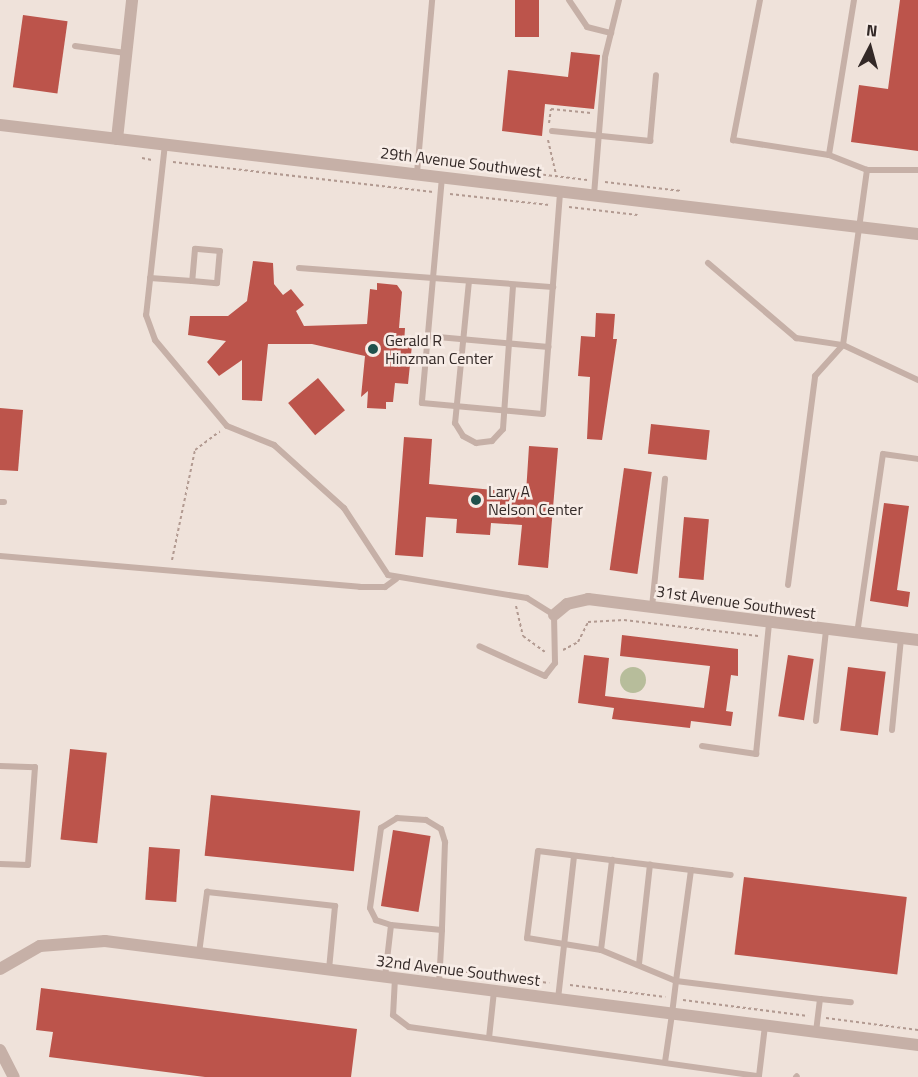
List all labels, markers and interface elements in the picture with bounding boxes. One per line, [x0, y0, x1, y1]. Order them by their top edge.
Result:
north arrow [840, 18, 900, 78]
text: N [865, 18, 879, 43]
street label: 29th Avenue Southwest [379, 143, 543, 181]
place label: Gerald R Hinzman Center [385, 330, 493, 368]
marker: Gerald R Hinzman Center [366, 342, 380, 356]
place label: Lary A Nelson Center [488, 481, 583, 519]
marker: Lary A Nelson Center [469, 493, 483, 507]
street label: 31st Avenue Southwest [655, 581, 817, 623]
street label: 32nd Avenue Southwest [375, 950, 541, 990]

